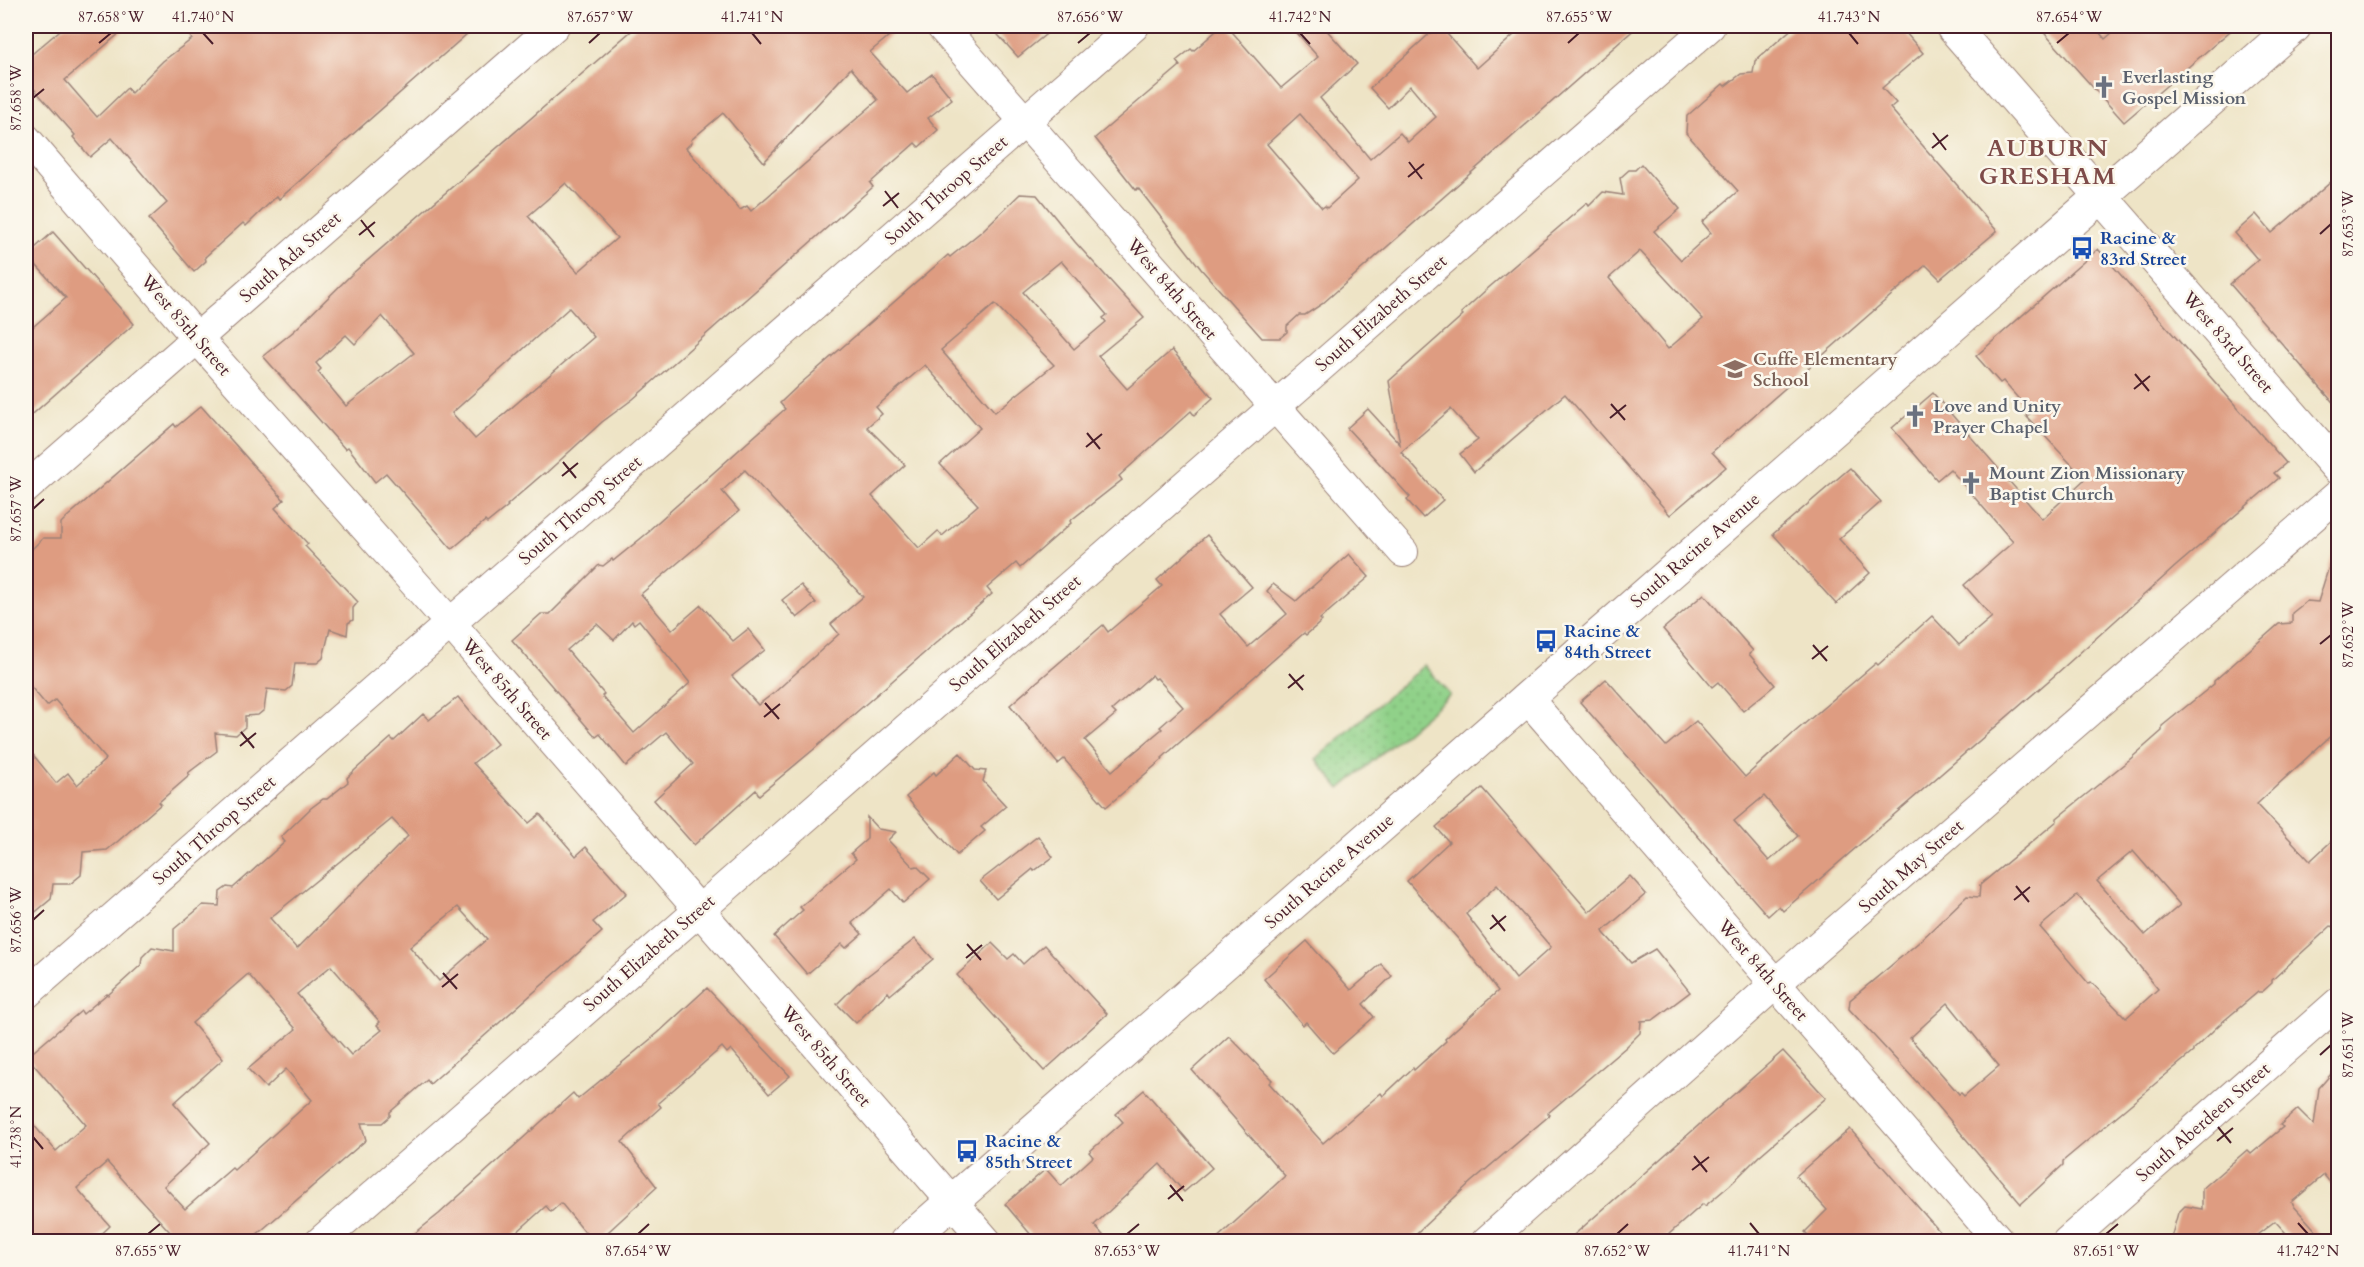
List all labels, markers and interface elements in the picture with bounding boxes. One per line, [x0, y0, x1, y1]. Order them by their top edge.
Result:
text: 87.658°W [78, 7, 145, 27]
text: 41.740°N [172, 7, 235, 27]
text: 87.657°W [567, 7, 634, 27]
text: 41.741°N [721, 7, 784, 27]
text: 87.656°W [1057, 7, 1124, 27]
text: 41.742°N [1269, 7, 1332, 27]
text: 87.655°W [1546, 7, 1613, 27]
text: 41.743°N [1818, 7, 1881, 27]
text: 87.654°W [2036, 7, 2103, 27]
text: 87.658°W [6, 64, 26, 131]
place label: Everlasting Gospel Mission [2122, 65, 2246, 111]
church icon: Everlasting Gospel Mission [2091, 74, 2117, 100]
street label: South Throop Street [879, 130, 1014, 251]
district label: AUBURN GRESHAM [1979, 132, 2117, 193]
text: 87.653°W [2338, 190, 2358, 257]
street label: South Ada Street [234, 206, 347, 309]
place label: Racine & 83rd Street [2100, 226, 2187, 272]
street label: West 84th Street [1120, 233, 1223, 346]
bus stop icon: Racine & 83rd Street [2069, 235, 2095, 261]
street label: South Elizabeth Street [1310, 249, 1453, 378]
street label: West 85th Street [134, 269, 237, 382]
street label: West 83rd Street [2176, 285, 2279, 399]
place label: Cuffe Elementary School [1753, 347, 1898, 393]
school or university icon: Cuffe Elementary School [1722, 356, 1748, 382]
place label: Love and Unity Prayer Chapel [1933, 394, 2062, 440]
church icon: Love and Unity Prayer Chapel [1902, 403, 1928, 429]
street label: South Throop Street [513, 450, 648, 571]
place label: Mount Zion Missionary Baptist Church [1989, 461, 2186, 507]
church icon: Mount Zion Missionary Baptist Church [1958, 470, 1984, 496]
text: 87.657°W [6, 475, 26, 542]
street label: South Racine Avenue [1625, 487, 1765, 614]
street label: South Elizabeth Street [944, 569, 1087, 698]
text: 87.652°W [2338, 601, 2358, 668]
place label: Racine & 84th Street [1564, 619, 1652, 665]
bus stop icon: Racine & 84th Street [1533, 628, 1559, 654]
street label: West 85th Street [455, 633, 558, 746]
street label: South Throop Street [147, 770, 282, 891]
street label: South Racine Avenue [1259, 808, 1399, 935]
street label: South May Street [1854, 814, 1969, 919]
text: 87.656°W [6, 886, 26, 953]
street label: South Elizabeth Street [578, 889, 721, 1018]
street label: West 84th Street [1711, 914, 1814, 1027]
street label: West 85th Street [774, 1000, 877, 1113]
text: 87.651°W [2338, 1011, 2358, 1078]
street label: South Aberdeen Street [2131, 1057, 2276, 1188]
text: 41.738°N [6, 1105, 26, 1168]
place label: Racine & 85th Street [985, 1129, 1073, 1175]
bus stop icon: Racine & 85th Street [954, 1138, 980, 1164]
text: 87.655°W [115, 1241, 182, 1261]
text: 87.654°W [605, 1241, 672, 1261]
text: 87.653°W [1094, 1241, 1161, 1261]
text: 87.652°W [1584, 1241, 1651, 1261]
text: 41.741°N [1728, 1241, 1791, 1261]
text: 87.651°W [2073, 1241, 2140, 1261]
text: 41.742°N [2277, 1241, 2340, 1261]

